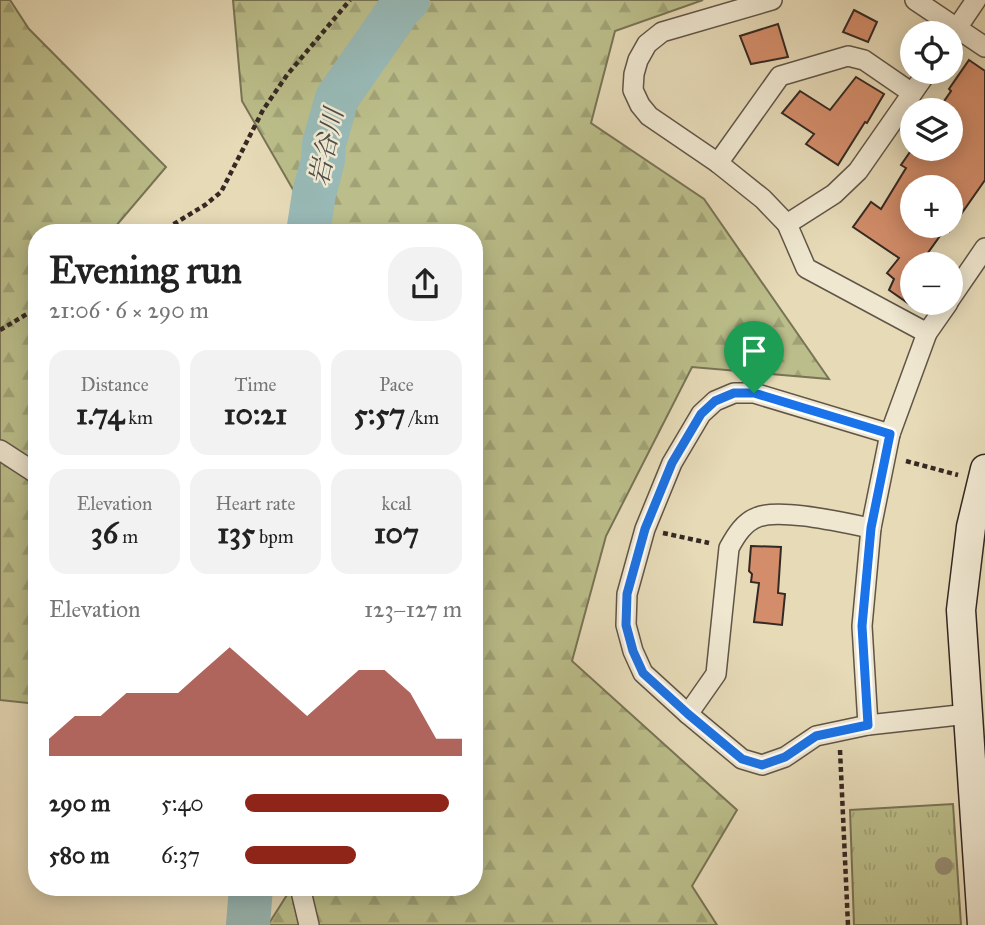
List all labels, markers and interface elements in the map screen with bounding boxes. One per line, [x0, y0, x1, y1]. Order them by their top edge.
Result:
map controls [900, 21, 963, 315]
button: locate [900, 21, 963, 84]
button: layers [900, 98, 963, 161]
water label: 岩谷川 [302, 103, 350, 188]
button: + [900, 175, 963, 238]
text: Evening run [49, 247, 242, 293]
button: share [388, 247, 462, 321]
button: − [900, 252, 963, 315]
text: 21:06 · 6 × 290 m [49, 296, 209, 324]
pin [724, 321, 784, 393]
icon: arrive [735, 332, 773, 370]
text: Distance [80, 373, 149, 396]
text: Time [234, 373, 277, 396]
text: Pace [379, 373, 414, 396]
text: 1.74 [76, 396, 124, 432]
text: 10:21 [224, 396, 287, 432]
text: 5:57 [354, 396, 405, 432]
text: km [124, 406, 153, 429]
text: /km [405, 406, 439, 429]
text: Elevation [77, 492, 152, 515]
text: Heart rate [216, 492, 295, 515]
text: kcal [382, 492, 411, 515]
text: 36 [91, 515, 118, 551]
text: 135 [217, 515, 255, 551]
text: 107 [374, 515, 419, 551]
text: m [118, 525, 138, 548]
text: bpm [255, 525, 294, 548]
text: Elevation [49, 595, 140, 623]
text: 123–127 m [364, 595, 462, 623]
text: 290 m [49, 789, 110, 817]
text: 5:40 [161, 789, 204, 817]
text: 580 m [49, 841, 110, 869]
text: 6:37 [161, 841, 200, 869]

